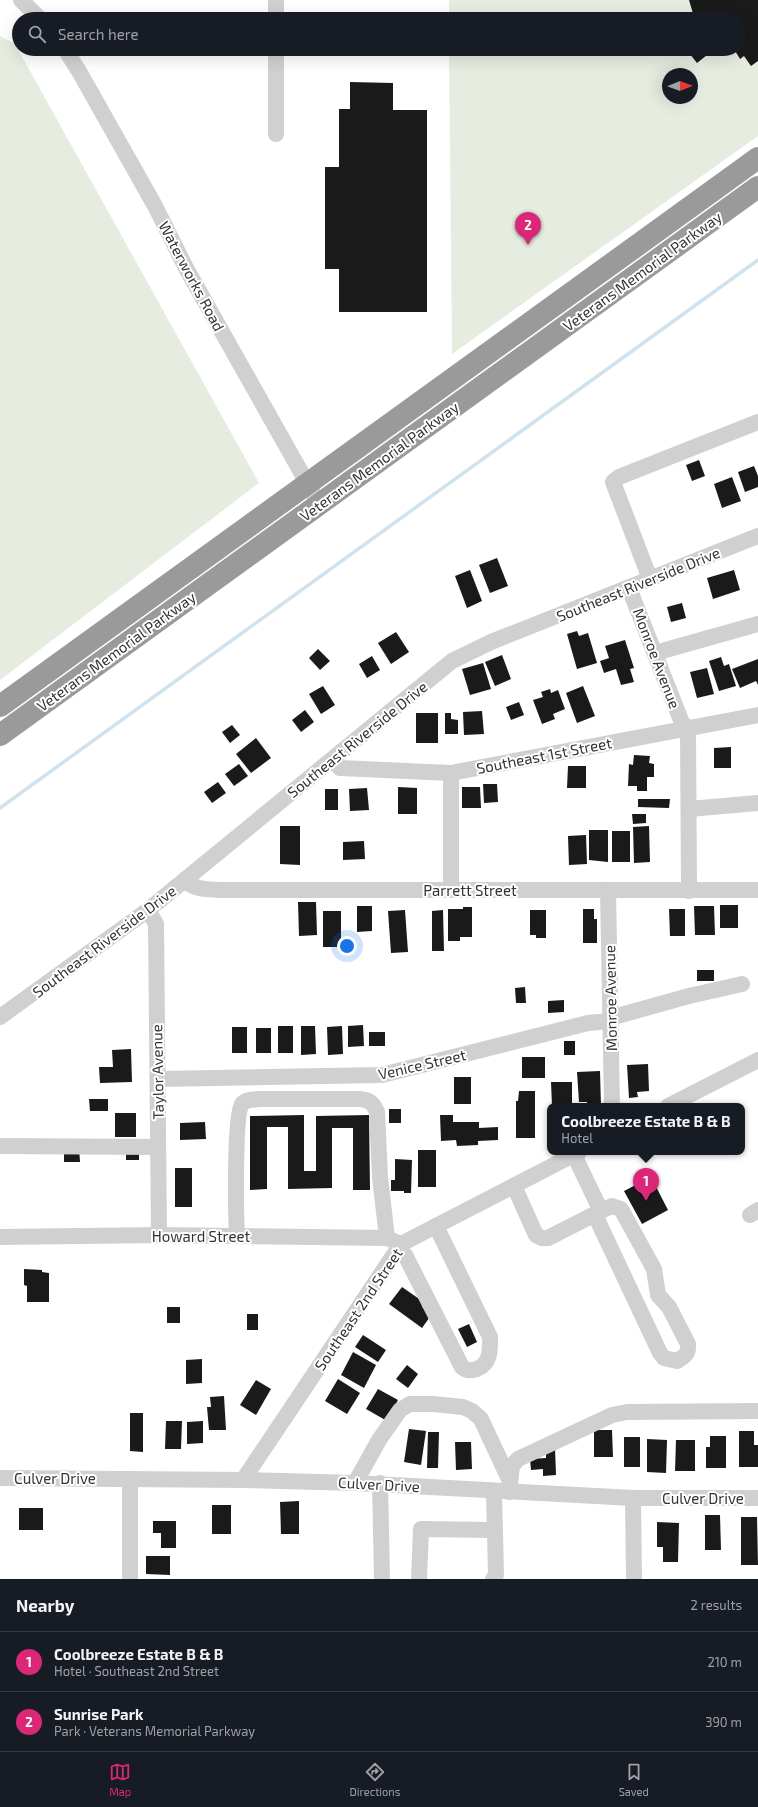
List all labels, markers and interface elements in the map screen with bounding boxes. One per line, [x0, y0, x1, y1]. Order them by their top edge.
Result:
search box [12, 12, 746, 56]
icon: search [26, 23, 48, 45]
text: Search here [58, 25, 139, 43]
north arrow [662, 68, 698, 104]
street label: Veterans Memorial Parkway [559, 207, 725, 335]
pin: 2 [515, 212, 541, 245]
street label: Waterworks Road [155, 218, 229, 334]
street label: Veterans Memorial Parkway [296, 397, 462, 525]
street label: Southeast Riverside Drive [554, 543, 722, 625]
street label: Veterans Memorial Parkway [33, 587, 199, 715]
street label: Monroe Avenue [630, 605, 684, 711]
street label: Southeast Riverside Drive [283, 677, 431, 801]
street label: Southeast 1st Street [475, 733, 613, 777]
street label: Southeast Riverside Drive [29, 881, 179, 1001]
street label: Parrett Street [423, 881, 517, 899]
your location [337, 936, 357, 956]
street label: Monroe Avenue [600, 945, 620, 1051]
street label: Taylor Avenue [147, 1024, 167, 1120]
street label: Venice Street [376, 1045, 468, 1083]
popup [547, 1103, 745, 1155]
text: Coolbreeze Estate B & B [561, 1112, 731, 1130]
text: Hotel [561, 1130, 593, 1146]
pin: 1 [633, 1168, 659, 1201]
street label: Howard Street [152, 1227, 251, 1245]
street label: Southeast 2nd Street [310, 1244, 406, 1374]
street label: Culver Drive [14, 1469, 96, 1487]
street label: Culver Drive [338, 1473, 420, 1495]
street label: Culver Drive [662, 1489, 744, 1507]
text: Nearby [16, 1595, 74, 1615]
text: 2 results [690, 1597, 742, 1613]
text: Coolbreeze Estate B & B [54, 1645, 223, 1663]
text: 1 [26, 1654, 32, 1670]
text: 210 m [707, 1654, 742, 1670]
text: Hotel · Southeast 2nd Street [54, 1663, 219, 1679]
text: Sunrise Park [54, 1705, 143, 1723]
text: 2 [25, 1714, 33, 1730]
text: 390 m [705, 1714, 742, 1730]
text: Park · Veterans Memorial Parkway [54, 1723, 255, 1739]
tab: Map [109, 1761, 131, 1798]
tab: Directions [350, 1761, 400, 1798]
tab: Saved [619, 1761, 649, 1798]

